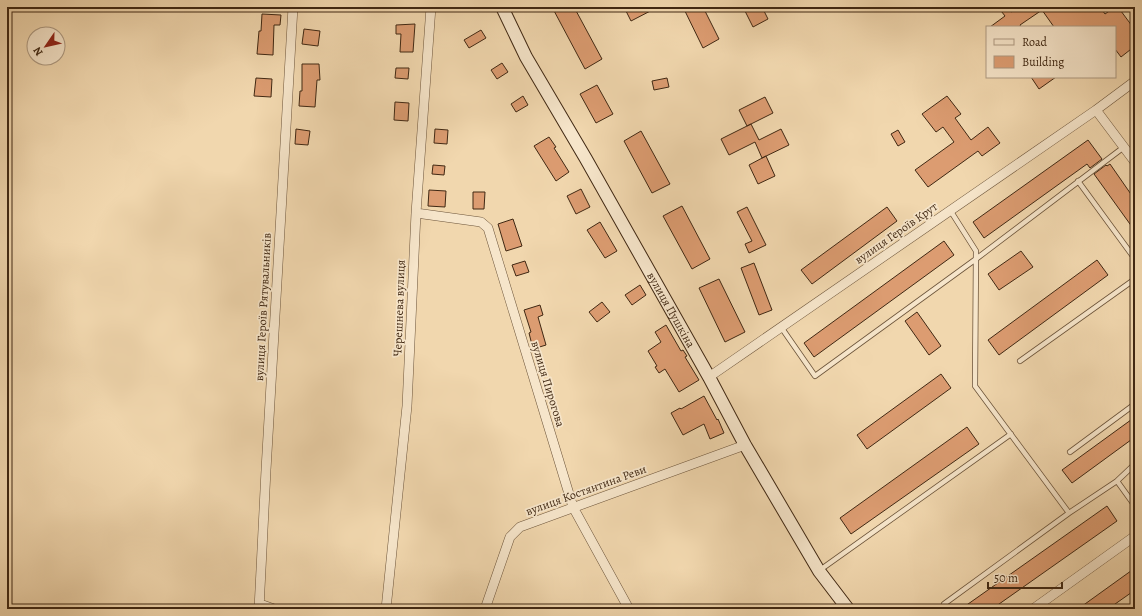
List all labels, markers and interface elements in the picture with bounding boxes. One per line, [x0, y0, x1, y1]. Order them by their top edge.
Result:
north arrow [26, 26, 66, 66]
legend [986, 26, 1116, 78]
text: Road [1022, 34, 1048, 50]
text: N [30, 44, 47, 59]
text: Building [1022, 54, 1064, 70]
street label: вулиця Героїв Крут [851, 198, 941, 268]
street label: вулиця Героїв Рятувальників [251, 232, 275, 381]
street label: Черешнева вулиця [389, 259, 409, 357]
street label: вулиця Пушкіна [643, 269, 699, 351]
street label: вулиця Пирогова [527, 339, 569, 429]
street label: вулиця Костянтина Реви [524, 461, 648, 519]
scale bar [988, 564, 1062, 590]
text: 50 m [994, 570, 1018, 586]

